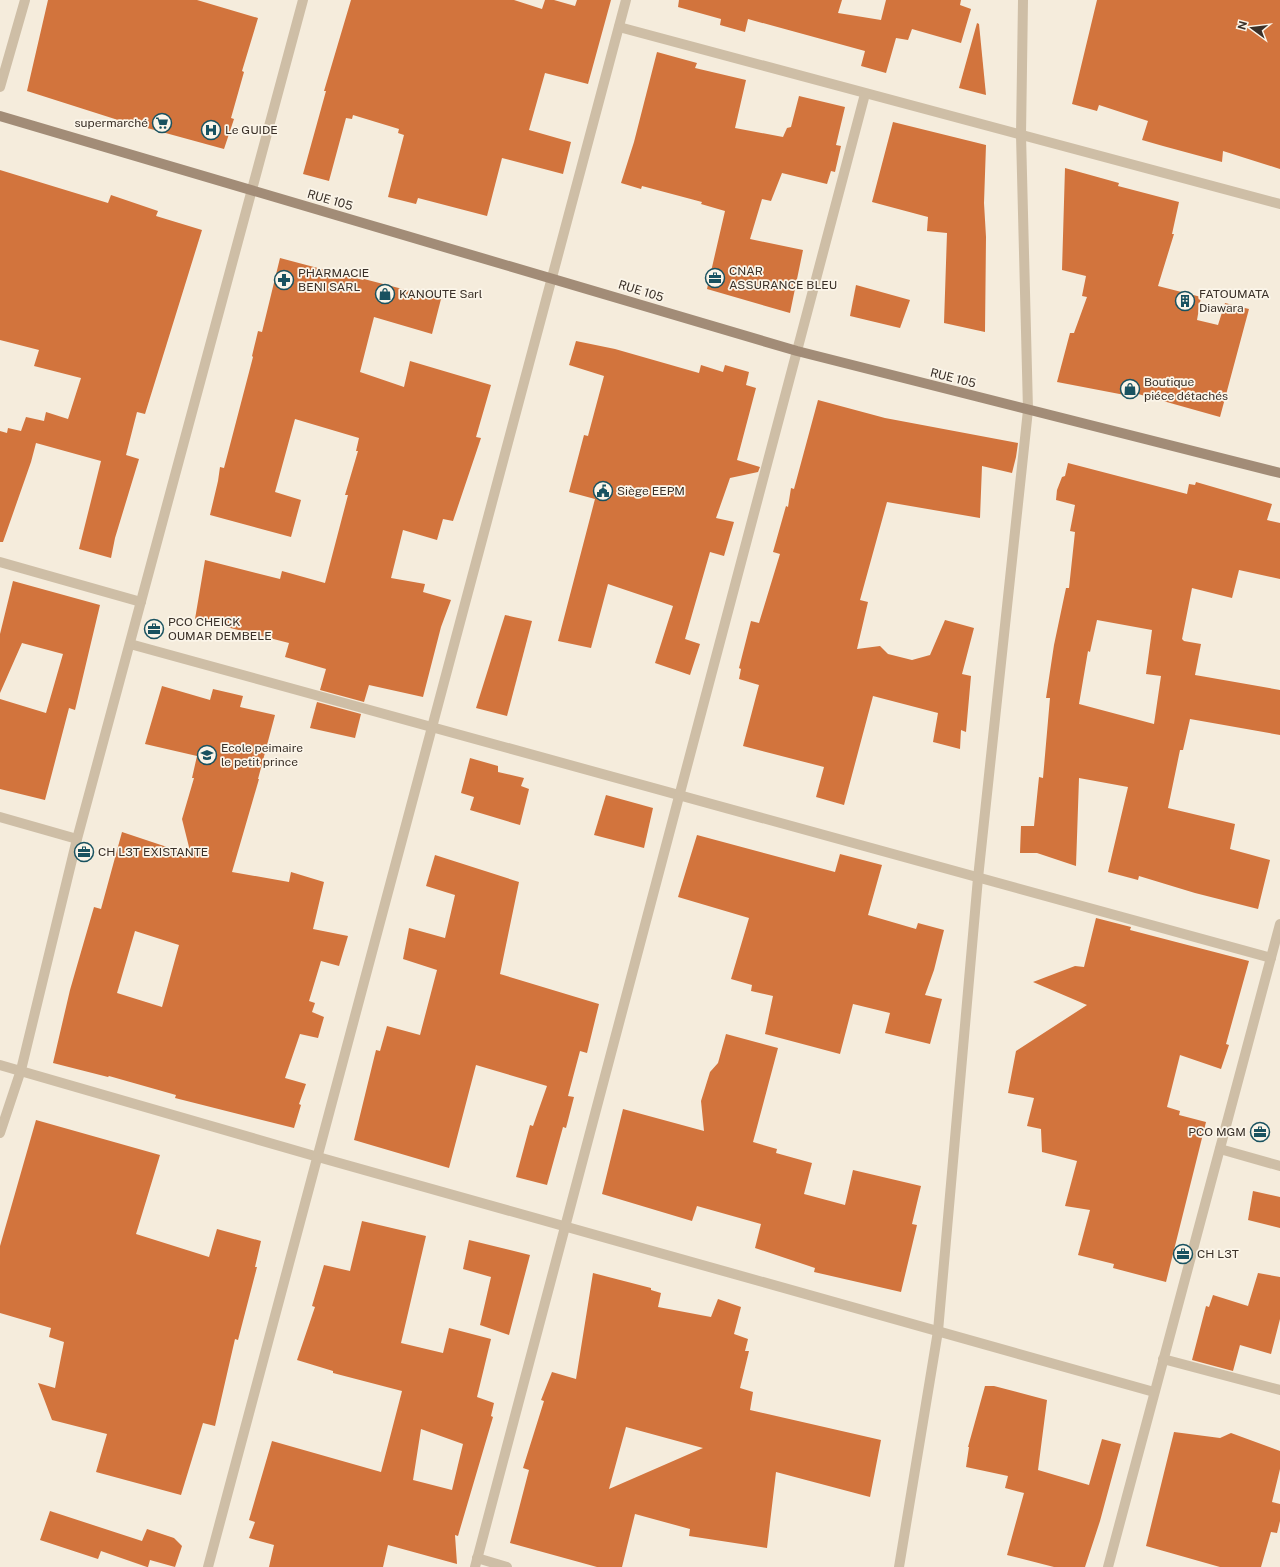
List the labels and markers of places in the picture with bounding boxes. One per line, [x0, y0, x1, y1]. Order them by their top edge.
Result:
supermarket icon: supermarché [151, 112, 173, 134]
place label: supermarché [74, 116, 148, 130]
hospital icon: Le GUIDE [200, 119, 222, 141]
place label: Le GUIDE [225, 123, 278, 137]
place label: CNAR ASSURANCE BLEU [729, 264, 837, 292]
place label: PHARMACIE BENI SARL [298, 266, 369, 294]
office icon: CNAR ASSURANCE BLEU [704, 267, 726, 289]
pharmacy icon: PHARMACIE BENI SARL [273, 269, 295, 291]
shop icon: KANOUTE Sarl [374, 283, 396, 305]
place label: KANOUTE Sarl [399, 287, 483, 301]
place label: FATOUMATA Diawara [1199, 287, 1270, 315]
building icon: FATOUMATA Diawara [1174, 290, 1196, 312]
place label: Boutique piéce détachés [1144, 375, 1228, 403]
shop icon: Boutique piéce détachés [1119, 378, 1141, 400]
public building icon: Siège EEPM [592, 480, 614, 502]
place label: Siège EEPM [617, 484, 685, 498]
place label: PCO CHEICK OUMAR DEMBELE [168, 615, 272, 643]
office icon: PCO CHEICK OUMAR DEMBELE [143, 618, 165, 640]
place label: Ecole peimaire le petit prince [221, 741, 303, 769]
school or university icon: Ecole peimaire le petit prince [196, 744, 218, 766]
office icon: CH L3T EXISTANTE [73, 841, 95, 863]
place label: CH L3T EXISTANTE [98, 845, 208, 859]
office icon: PCO MGM [1249, 1121, 1271, 1143]
place label: PCO MGM [1188, 1125, 1246, 1139]
office icon: CH L3T [1172, 1243, 1194, 1265]
place label: CH L3T [1197, 1247, 1239, 1261]

